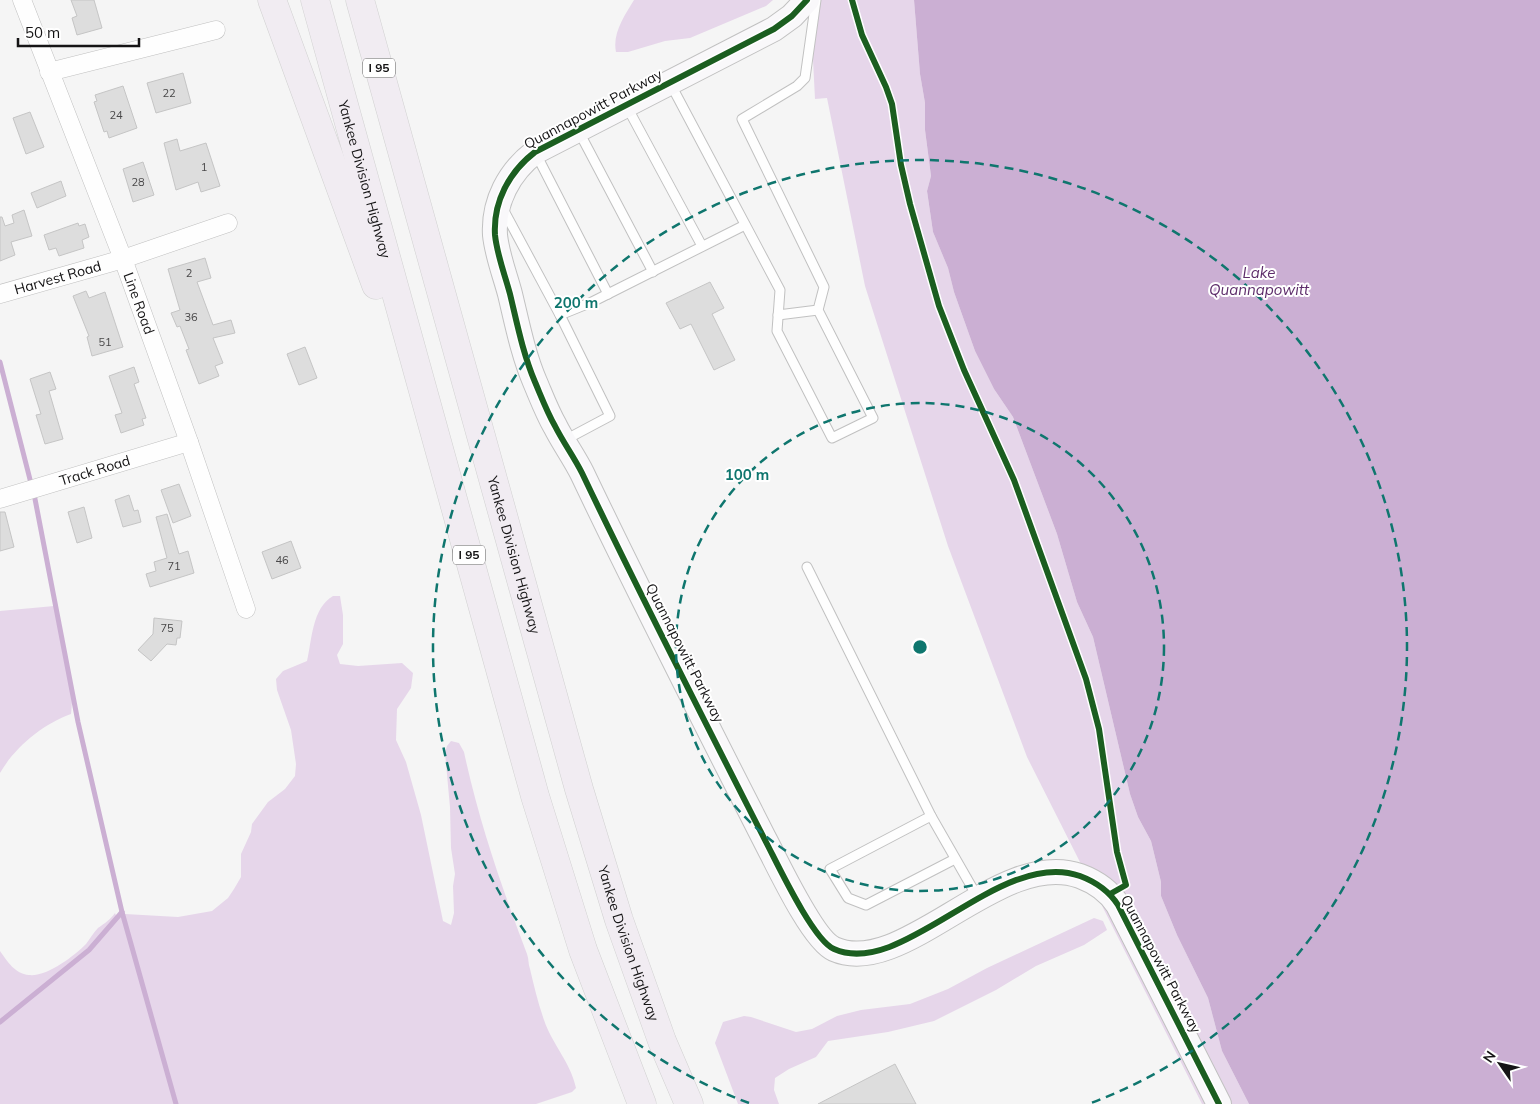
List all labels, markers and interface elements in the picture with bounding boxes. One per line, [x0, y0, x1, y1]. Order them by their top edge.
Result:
scale bar [18, 15, 139, 47]
text: 50 m [25, 23, 60, 42]
road number: I 95 [363, 58, 395, 78]
street label: Quannapowitt Parkway [521, 65, 666, 153]
house number: 22 [162, 86, 176, 100]
street label: Yankee Division Highway [334, 97, 395, 261]
house number: 24 [109, 108, 123, 122]
house number: 1 [201, 160, 207, 174]
house number: 28 [131, 175, 145, 189]
street label: Harvest Road [12, 257, 103, 298]
water label: Lake Quannapowitt [1209, 263, 1310, 299]
house number: 2 [186, 266, 193, 280]
street label: Line Road [119, 270, 158, 337]
text: 200 m [554, 293, 598, 312]
house number: 36 [184, 310, 198, 324]
house number: 51 [98, 335, 112, 349]
street label: Track Road [57, 451, 132, 490]
text: 100 m [725, 465, 769, 484]
street label: Yankee Division Highway [483, 473, 545, 637]
road number: I 95 [453, 546, 485, 564]
house number: 46 [275, 553, 289, 567]
house number: 71 [167, 559, 181, 573]
street label: Quannapowitt Parkway [642, 580, 728, 726]
house number: 75 [160, 621, 174, 635]
centre of rings [911, 638, 929, 656]
street label: Yankee Division Highway [594, 862, 663, 1024]
street label: Quannapowitt Parkway [1117, 892, 1205, 1037]
north arrow [1475, 1039, 1525, 1089]
text: N [1479, 1047, 1500, 1066]

